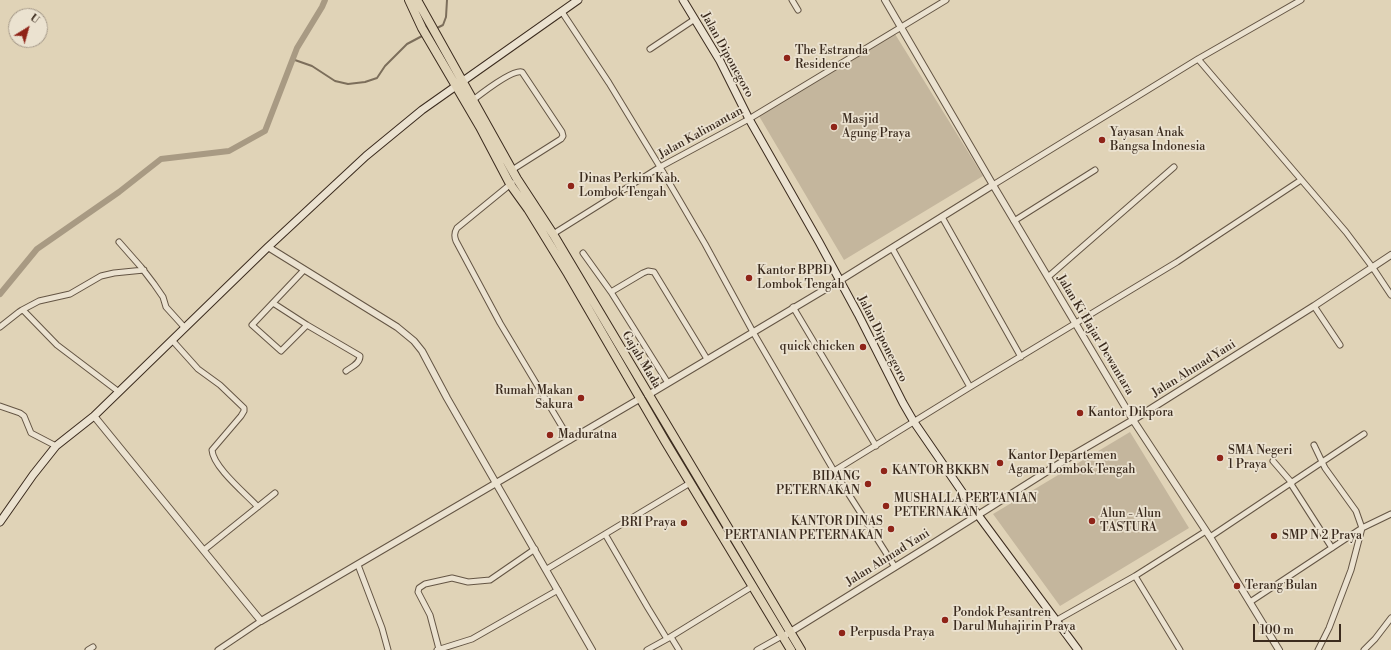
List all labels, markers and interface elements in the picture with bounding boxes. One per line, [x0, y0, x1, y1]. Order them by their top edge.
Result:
north arrow [8, 8, 48, 48]
street label: Jalan Diponegoro [698, 10, 756, 100]
text: U [27, 11, 42, 27]
place label: The Estranda Residence [795, 44, 868, 72]
marker: The Estranda Residence [782, 53, 792, 63]
street label: Jalan Kalimantan [656, 104, 746, 162]
place label: Masjid Agung Praya [842, 113, 911, 141]
marker: Masjid Agung Praya [829, 122, 839, 132]
place label: Yayasan Anak Bangsa Indonesia [1110, 126, 1205, 154]
marker: Yayasan Anak Bangsa Indonesia [1097, 135, 1107, 145]
place label: Dinas Perkim Kab. Lombok Tengah [579, 172, 680, 200]
marker: Dinas Perkim Kab. Lombok Tengah [566, 181, 576, 191]
place label: Kantor BPBD Lombok Tengah [757, 264, 845, 292]
street label: Jalan Ki Hajar Dewantara [1053, 272, 1137, 398]
marker: Kantor BPBD Lombok Tengah [744, 273, 754, 283]
street label: Jalan Diponegoro [854, 293, 910, 385]
street label: Gajah Mada [618, 329, 664, 391]
street label: Jalan Ahmad Yani [1149, 337, 1239, 401]
place label: quick chicken [779, 340, 855, 354]
marker: quick chicken [858, 342, 868, 352]
place label: Rumah Makan Sakura [495, 384, 573, 412]
marker: Rumah Makan Sakura [576, 393, 586, 403]
place label: Kantor Dikpora [1088, 406, 1173, 420]
marker: Kantor Dikpora [1075, 408, 1085, 418]
place label: Maduratna [558, 428, 617, 442]
marker: Maduratna [545, 430, 555, 440]
place label: SMA Negeri 1 Praya [1228, 444, 1293, 472]
place label: Kantor Departemen Agama Lombok Tengah [1008, 449, 1135, 477]
marker: SMA Negeri 1 Praya [1215, 453, 1225, 463]
marker: Kantor Departemen Agama Lombok Tengah [995, 458, 1005, 468]
place label: KANTOR BKKBN [892, 464, 989, 478]
marker: KANTOR BKKBN [879, 466, 889, 476]
place label: BIDANG PETERNAKAN [776, 470, 860, 498]
marker: BIDANG PETERNAKAN [863, 479, 873, 489]
place label: MUSHALLA PERTANIAN PETERNAKAN [894, 492, 1037, 520]
marker: MUSHALLA PERTANIAN PETERNAKAN [881, 501, 891, 511]
place label: Alun - Alun TASTURA [1100, 507, 1161, 535]
place label: KANTOR DINAS PERTANIAN PETERNAKAN [725, 515, 883, 543]
place label: BRI Praya [621, 516, 676, 530]
marker: Alun - Alun TASTURA [1087, 516, 1097, 526]
marker: BRI Praya [679, 518, 689, 528]
marker: KANTOR DINAS PERTANIAN PETERNAKAN [886, 524, 896, 534]
street label: Jalan Ahmad Yani [843, 526, 933, 590]
place label: SMP N 2 Praya [1282, 529, 1362, 543]
marker: SMP N 2 Praya [1269, 531, 1279, 541]
place label: Terang Bulan [1245, 579, 1318, 593]
marker: Terang Bulan [1232, 581, 1242, 591]
place label: Pondok Pesantren Darul Muhajirin Praya [953, 606, 1075, 634]
marker: Pondok Pesantren Darul Muhajirin Praya [940, 615, 950, 625]
scale bar [1255, 616, 1343, 642]
text: 100 m [1260, 623, 1294, 638]
place label: Perpusda Praya [850, 626, 935, 640]
marker: Perpusda Praya [837, 628, 847, 638]

